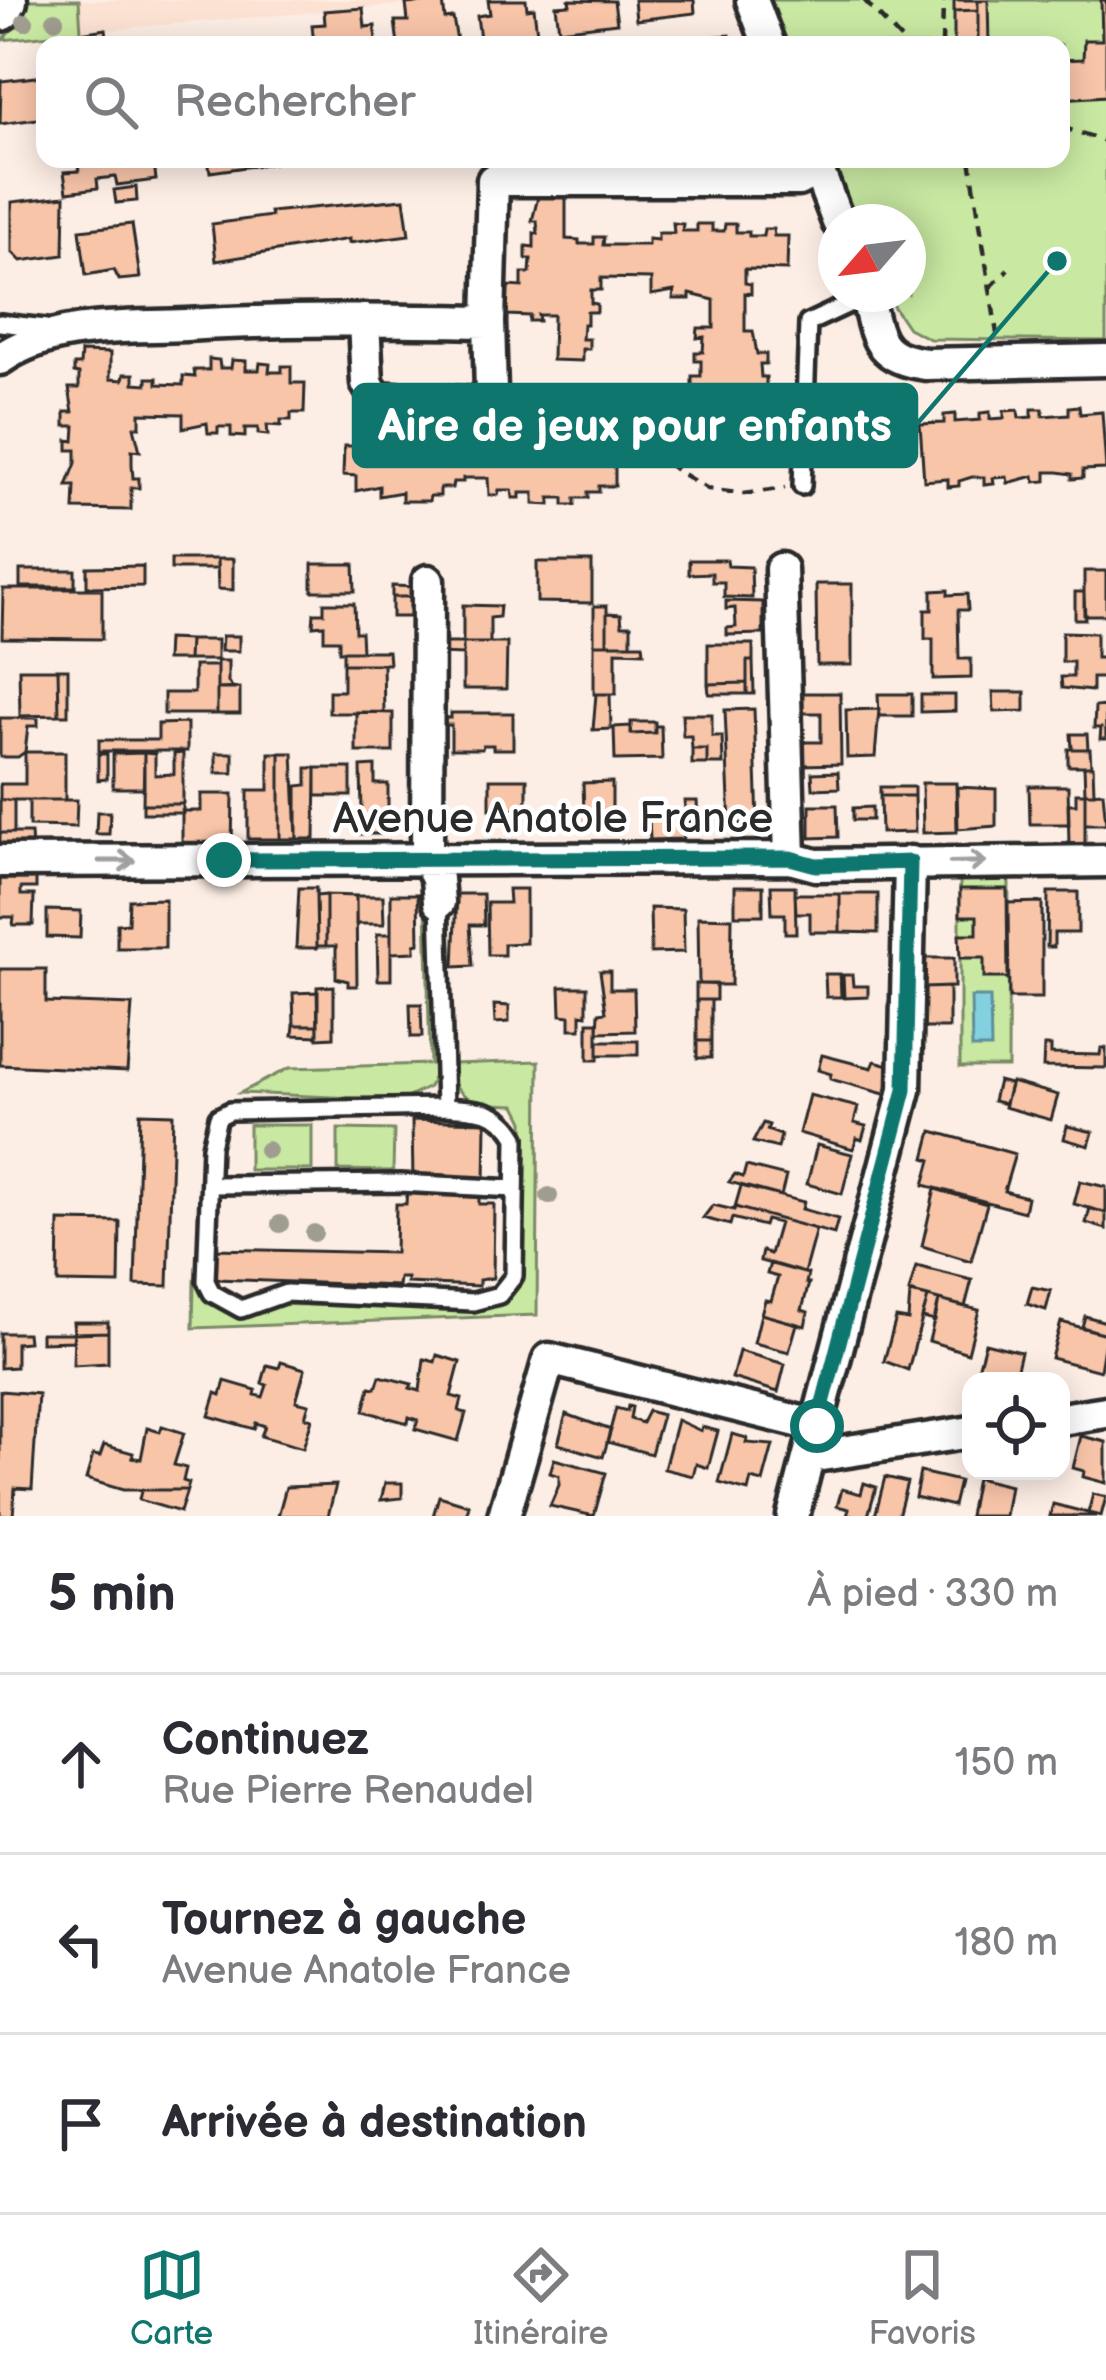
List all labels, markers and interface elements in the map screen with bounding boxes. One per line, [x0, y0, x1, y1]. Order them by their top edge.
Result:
search box [36, 36, 1070, 168]
icon: search [78, 69, 144, 135]
text: Rechercher [174, 75, 415, 130]
north arrow [818, 204, 926, 312]
callout: Aire de jeux pour enfants [354, 385, 916, 466]
text: Aire de jeux pour enfants [377, 400, 892, 455]
street label: Avenue Anatole France [333, 794, 773, 845]
route end [197, 833, 251, 887]
one-way arrow [97, 849, 136, 872]
one-way arrow [948, 851, 987, 873]
map controls [962, 1372, 1070, 1480]
button: locate [962, 1372, 1070, 1480]
route start [790, 1399, 844, 1453]
text: 5 min [48, 1564, 176, 1625]
text: À pied · 330 m [807, 1571, 1058, 1618]
text: Continuez [162, 1713, 369, 1768]
icon: ahead [48, 1731, 114, 1797]
text: 150 m [955, 1740, 1058, 1787]
text: Rue Pierre Renaudel [162, 1768, 534, 1815]
text: Tournez à gauche [162, 1893, 526, 1948]
icon: left [48, 1911, 114, 1977]
text: 180 m [954, 1920, 1058, 1967]
text: Avenue Anatole France [162, 1948, 571, 1995]
icon: arrive [48, 2091, 114, 2157]
text: Arrivée à destination [162, 2096, 587, 2151]
tab: Carte [130, 2242, 213, 2354]
tab: Itinéraire [473, 2242, 608, 2354]
tab: Favoris [868, 2242, 976, 2354]

